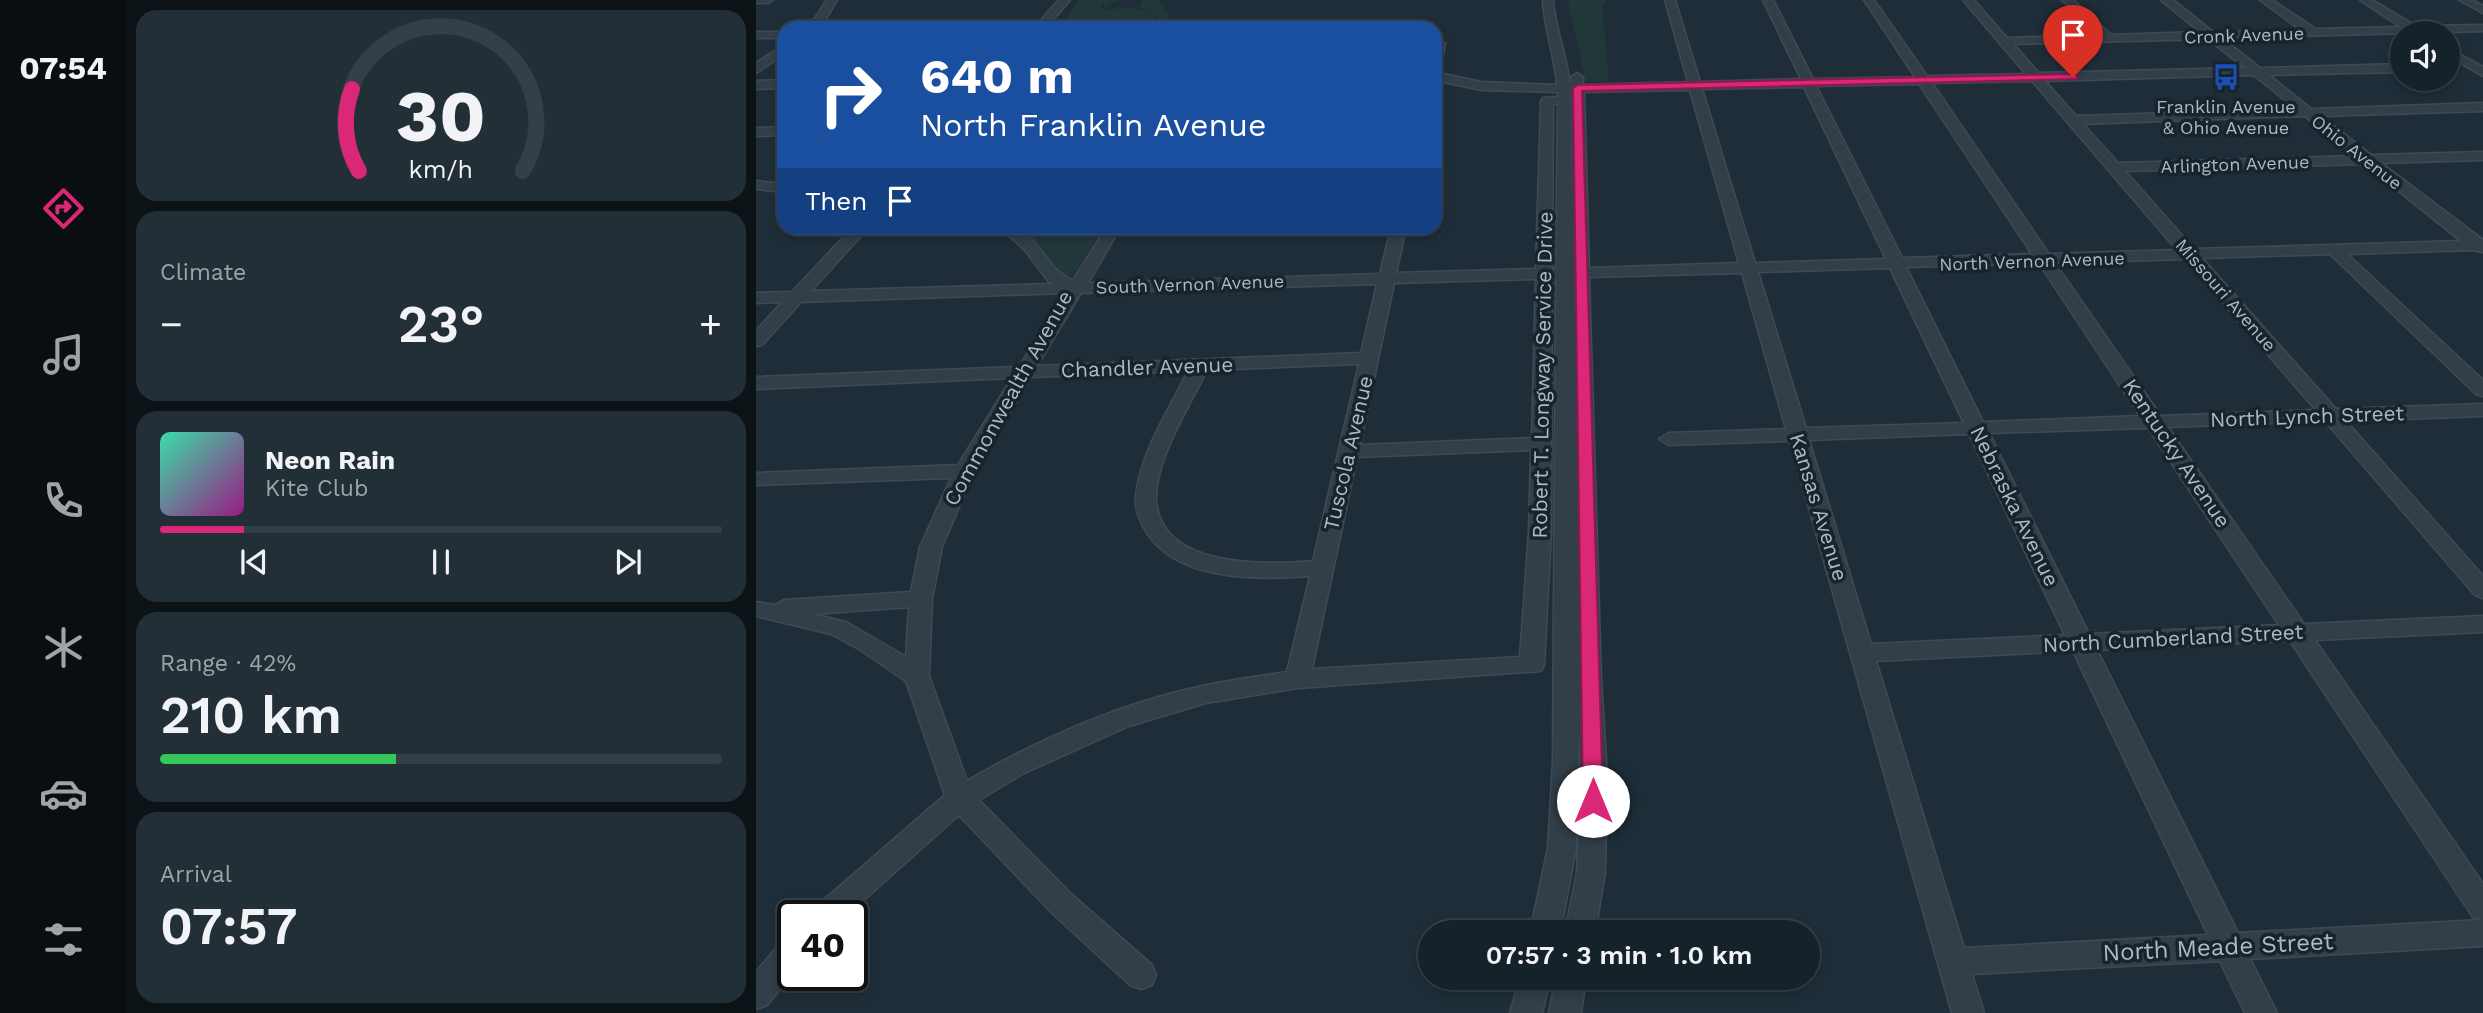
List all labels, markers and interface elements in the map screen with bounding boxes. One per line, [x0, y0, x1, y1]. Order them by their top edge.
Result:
pin [2043, 5, 2103, 77]
icon: arrive [2054, 16, 2092, 54]
map controls [2390, 21, 2460, 91]
button: sound [2390, 21, 2460, 91]
street label: Cronk Avenue [2184, 22, 2304, 48]
text: 640 m [920, 47, 1074, 105]
text: 07:54 [19, 49, 107, 87]
icon: right [805, 49, 896, 140]
bus stop icon: Franklin Avenue & Ohio Avenue [2211, 62, 2241, 92]
text: 30 [396, 74, 486, 160]
place label: Franklin Avenue & Ohio Avenue [2156, 96, 2296, 138]
text: North Franklin Avenue [920, 106, 1266, 144]
street label: Ohio Avenue [2308, 110, 2406, 194]
street label: Arlington Avenue [2160, 151, 2310, 177]
text: km/h [409, 155, 473, 184]
icon: arrive [881, 182, 919, 220]
icon: directions [39, 184, 88, 233]
text: Then [805, 186, 867, 216]
street label: Robert T. Longway Service Drive [1527, 211, 1557, 539]
street label: Missouri Avenue [2171, 234, 2281, 356]
street label: North Vernon Avenue [1939, 247, 2125, 275]
text: Climate [160, 259, 246, 286]
street label: South Vernon Avenue [1095, 270, 1285, 298]
street label: Commonwealth Avenue [938, 286, 1078, 510]
text: 23° [398, 294, 484, 355]
text: − [160, 302, 183, 346]
text: + [699, 302, 722, 346]
icon: music [39, 330, 88, 379]
street label: Chandler Avenue [1060, 351, 1234, 383]
street label: Tuscola Avenue [1318, 373, 1378, 533]
street label: Kentucky Avenue [2118, 374, 2236, 532]
street label: North Lynch Street [2209, 400, 2405, 432]
street label: Nebraska Avenue [1965, 422, 2065, 590]
street label: Kansas Avenue [1785, 430, 1853, 584]
text: Neon Rain [265, 445, 395, 475]
text: Kite Club [265, 475, 368, 502]
icon: phone [39, 476, 88, 525]
icon: previous [235, 543, 273, 581]
icon: pause [422, 543, 460, 581]
icon: next [609, 543, 647, 581]
street label: North Cumberland Street [2042, 619, 2304, 657]
icon: climate [39, 623, 88, 672]
text: Range · 42% [160, 650, 296, 677]
text: 210 km [160, 685, 342, 746]
position arrow [1556, 764, 1630, 838]
icon: car [39, 769, 88, 818]
text: Arrival [160, 861, 232, 888]
text: 07:57 [160, 896, 298, 957]
speed limit sign: 40 [777, 900, 868, 991]
icon: filters [39, 915, 88, 964]
street label: North Meade Street [2102, 927, 2334, 967]
text: 07:57 · 3 min · 1.0 km [1486, 940, 1752, 970]

